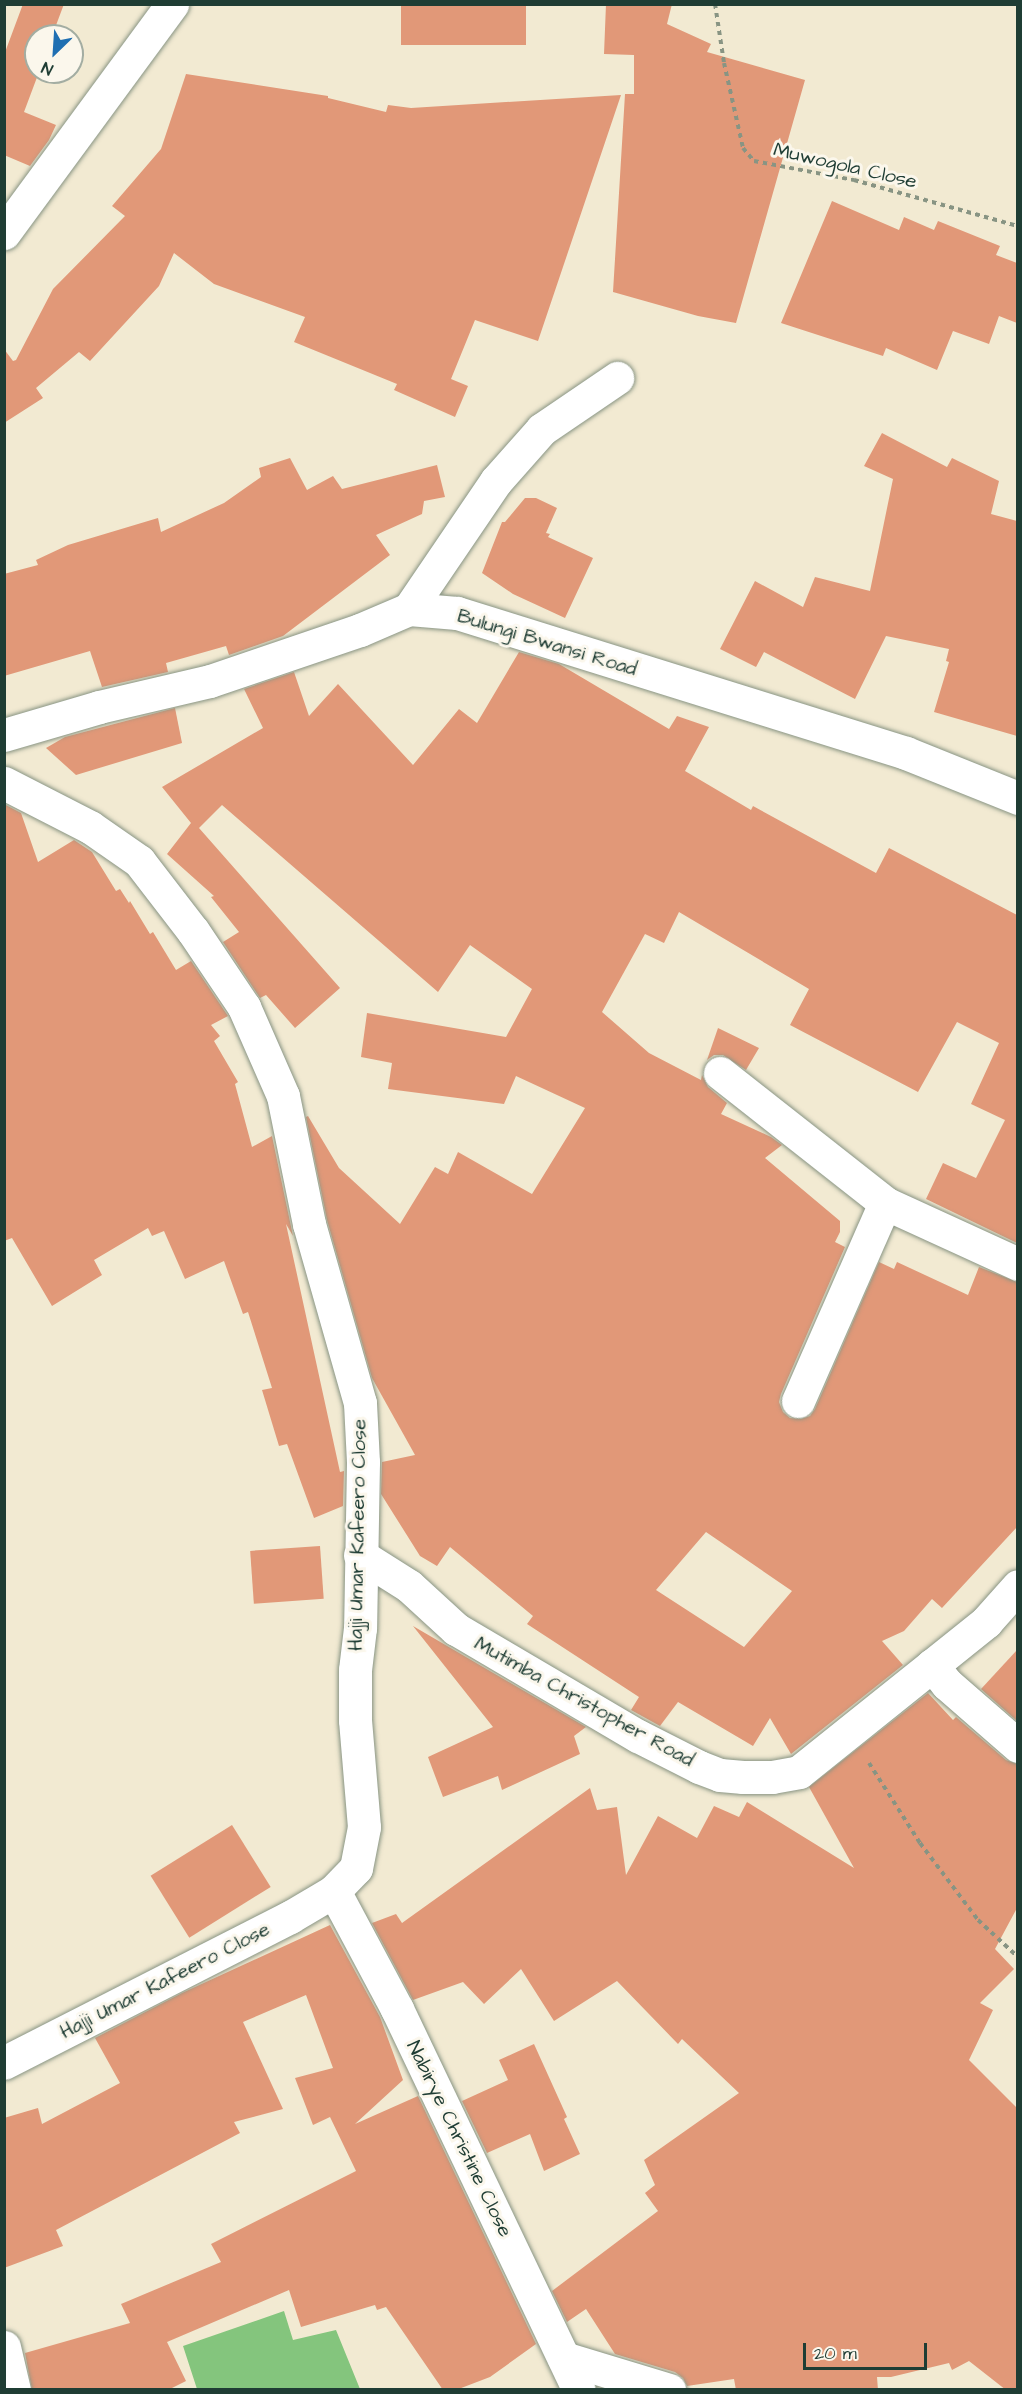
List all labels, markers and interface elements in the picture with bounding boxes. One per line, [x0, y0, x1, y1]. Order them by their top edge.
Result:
north arrow [24, 24, 84, 84]
text: N [38, 56, 56, 81]
street label: Muwogola Close [771, 138, 919, 194]
street label: Bulungi Bwansi Road [454, 604, 640, 682]
street label: Hajji Umar Kafeero Close [344, 1419, 372, 1651]
street label: Mutimba Christopher Road [470, 1632, 698, 1772]
street label: Hajji Umar Kafeero Close [56, 1918, 274, 2044]
street label: Nabirye Christine Close [401, 2037, 517, 2241]
scale bar [806, 2331, 930, 2369]
text: 20 m [814, 2341, 857, 2366]

